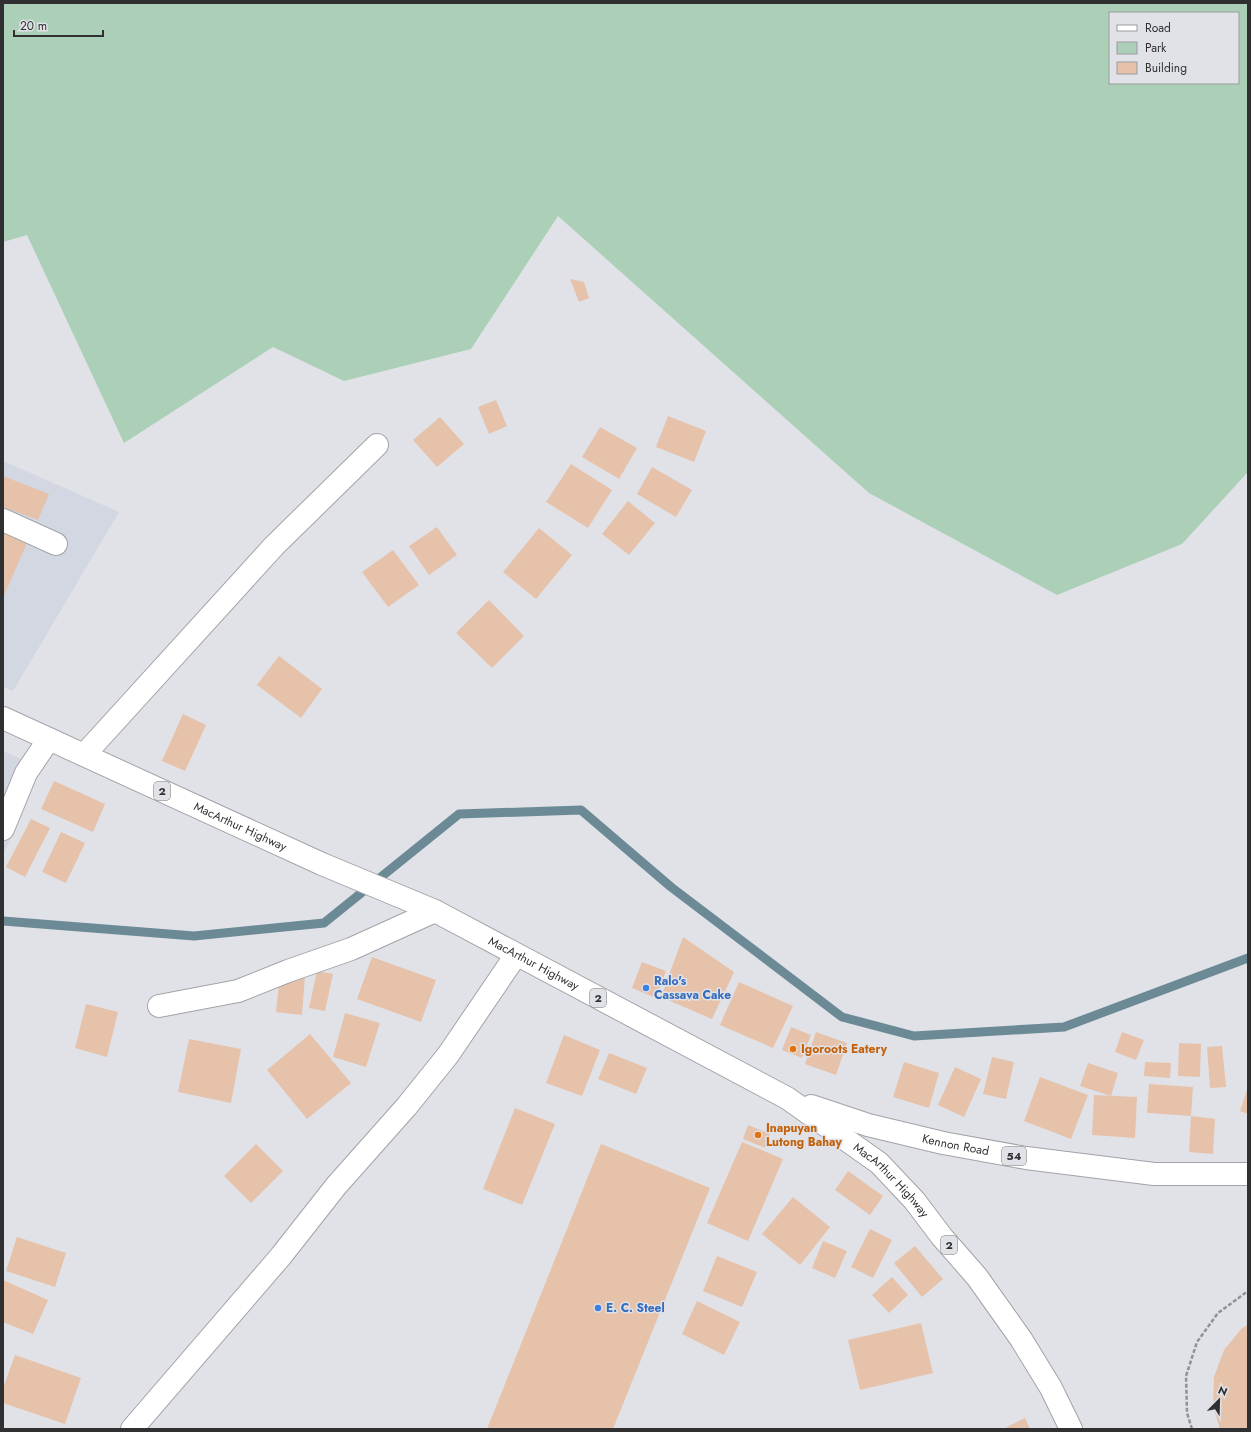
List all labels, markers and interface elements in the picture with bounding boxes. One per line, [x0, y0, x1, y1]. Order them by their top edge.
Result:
scale bar [14, 12, 103, 38]
legend [1109, 12, 1239, 84]
text: 20 m [20, 17, 47, 35]
text: Road [1145, 19, 1171, 37]
text: Park [1145, 39, 1167, 57]
text: Building [1145, 59, 1187, 77]
road number: 2 [154, 782, 170, 800]
street label: MacArthur Highway [191, 798, 290, 856]
street label: MacArthur Highway [485, 932, 583, 995]
place label: Ralo's Cassava Cake [654, 972, 731, 1004]
marker: Ralo's Cassava Cake [641, 983, 651, 993]
road number: 2 [590, 989, 606, 1007]
place label: Igoroots Eatery [801, 1040, 888, 1058]
marker: Igoroots Eatery [788, 1044, 798, 1054]
place label: Inapuyan Lutong Bahay [766, 1119, 842, 1151]
street label: Kennon Road [920, 1129, 990, 1160]
marker: Inapuyan Lutong Bahay [753, 1130, 763, 1140]
street label: MacArthur Highway [850, 1139, 934, 1222]
road number: 54 [1002, 1147, 1026, 1165]
road number: 2 [941, 1236, 957, 1254]
place label: E. C. Steel [606, 1299, 665, 1317]
marker: E. C. Steel [593, 1303, 603, 1313]
north arrow [1199, 1380, 1239, 1420]
text: N [1216, 1382, 1230, 1400]

